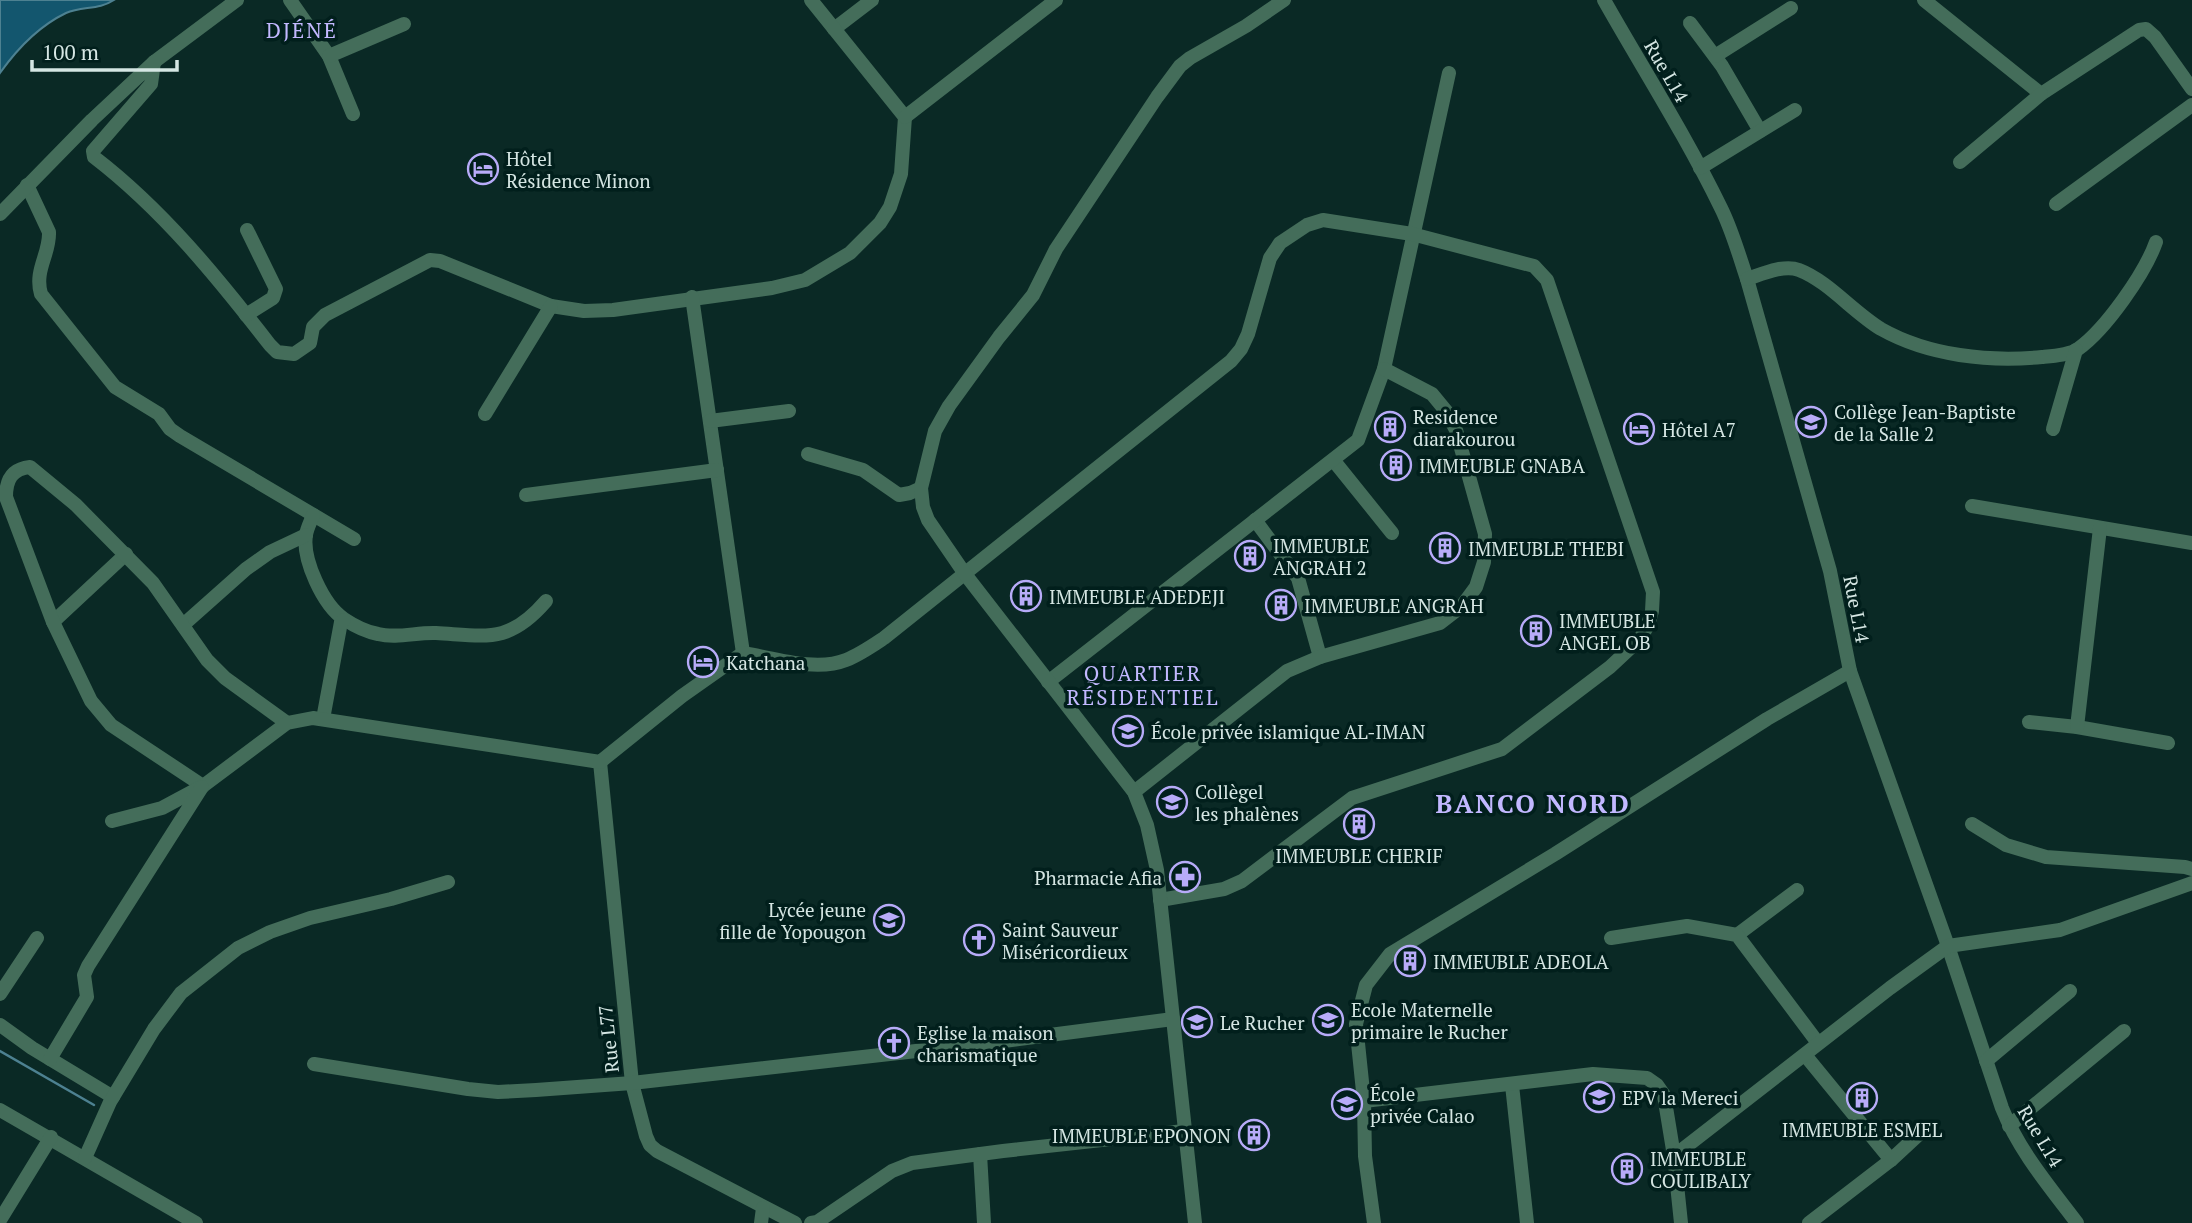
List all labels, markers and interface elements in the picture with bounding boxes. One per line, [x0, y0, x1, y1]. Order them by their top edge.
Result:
district label: DJÉNÉ [266, 16, 338, 44]
scale bar [32, 28, 177, 72]
street label: Rue L14 [1639, 35, 1695, 107]
text: 100 m [42, 38, 99, 66]
place label: Hôtel Résidence Minon [506, 146, 651, 193]
hotel icon: Hôtel Résidence Minon [466, 152, 500, 186]
place label: Collège Jean-Baptiste de la Salle 2 [1834, 399, 2016, 446]
place label: Residence diarakourou [1413, 404, 1516, 451]
school or university icon: Collège Jean-Baptiste de la Salle 2 [1794, 405, 1828, 439]
building icon: Residence diarakourou [1373, 410, 1407, 444]
hotel icon: Hôtel A7 [1622, 412, 1656, 446]
place label: Hôtel A7 [1662, 417, 1736, 442]
building icon: IMMEUBLE GNABA [1379, 448, 1413, 482]
place label: IMMEUBLE GNABA [1419, 453, 1585, 478]
building icon: IMMEUBLE THEBI [1428, 531, 1462, 565]
place label: IMMEUBLE ANGRAH 2 [1273, 533, 1370, 580]
place label: IMMEUBLE THEBI [1468, 536, 1624, 561]
building icon: IMMEUBLE ANGRAH 2 [1233, 539, 1267, 573]
street label: Rue L14 [1838, 573, 1876, 646]
building icon: IMMEUBLE ADEDEJI [1009, 579, 1043, 613]
place label: IMMEUBLE ADEDEJI [1049, 584, 1225, 609]
building icon: IMMEUBLE ANGRAH [1264, 588, 1298, 622]
place label: IMMEUBLE ANGRAH [1304, 593, 1484, 618]
place label: IMMEUBLE ANGEL OB [1559, 608, 1656, 655]
building icon: IMMEUBLE ANGEL OB [1519, 614, 1553, 648]
hotel icon: Katchana [686, 645, 720, 679]
place label: Katchana [726, 650, 806, 675]
district label: QUARTIER RÉSIDENTIEL [1067, 659, 1219, 711]
school or university icon: École privée islamique AL-IMAN [1111, 714, 1145, 748]
place label: École privée islamique AL-IMAN [1151, 719, 1425, 744]
place label: Collègel les phalènes [1195, 779, 1299, 826]
school or university icon: Collègel les phalènes [1155, 785, 1189, 819]
district label: BANCO NORD [1435, 786, 1631, 820]
building icon: IMMEUBLE CHERIF [1342, 807, 1376, 841]
place label: IMMEUBLE CHERIF [1275, 843, 1443, 868]
pharmacy icon: Pharmacie Afia [1168, 860, 1202, 894]
place label: Pharmacie Afia [1034, 865, 1162, 890]
place label: Lycée jeune fille de Yopougon [719, 897, 866, 944]
school or university icon: Lycée jeune fille de Yopougon [872, 903, 906, 937]
place label: Saint Sauveur Miséricordieux [1002, 917, 1128, 964]
church icon: Saint Sauveur Miséricordieux [962, 923, 996, 957]
building icon: IMMEUBLE ADEOLA [1393, 944, 1427, 978]
place label: IMMEUBLE ADEOLA [1433, 949, 1609, 974]
place label: Ecole Maternelle primaire le Rucher [1351, 997, 1508, 1044]
school or university icon: Ecole Maternelle primaire le Rucher [1311, 1003, 1345, 1037]
street label: Rue L77 [592, 1004, 624, 1074]
school or university icon: Le Rucher [1180, 1005, 1214, 1039]
place label: Le Rucher [1220, 1010, 1305, 1035]
place label: Eglise la maison charismatique [917, 1020, 1054, 1067]
church icon: Eglise la maison charismatique [877, 1026, 911, 1060]
school or university icon: EPV la Mereci [1582, 1080, 1616, 1114]
place label: École privée Calao [1370, 1081, 1474, 1128]
building icon: IMMEUBLE ESMEL [1845, 1081, 1879, 1115]
place label: EPV la Mereci [1622, 1085, 1738, 1110]
school or university icon: École privée Calao [1330, 1087, 1364, 1121]
street label: Rue L14 [2013, 1100, 2070, 1172]
place label: IMMEUBLE ESMEL [1782, 1117, 1943, 1142]
building icon: IMMEUBLE EPONON [1237, 1118, 1271, 1152]
place label: IMMEUBLE EPONON [1052, 1123, 1231, 1148]
place label: IMMEUBLE COULIBALY [1650, 1146, 1752, 1193]
building icon: IMMEUBLE COULIBALY [1610, 1152, 1644, 1186]

